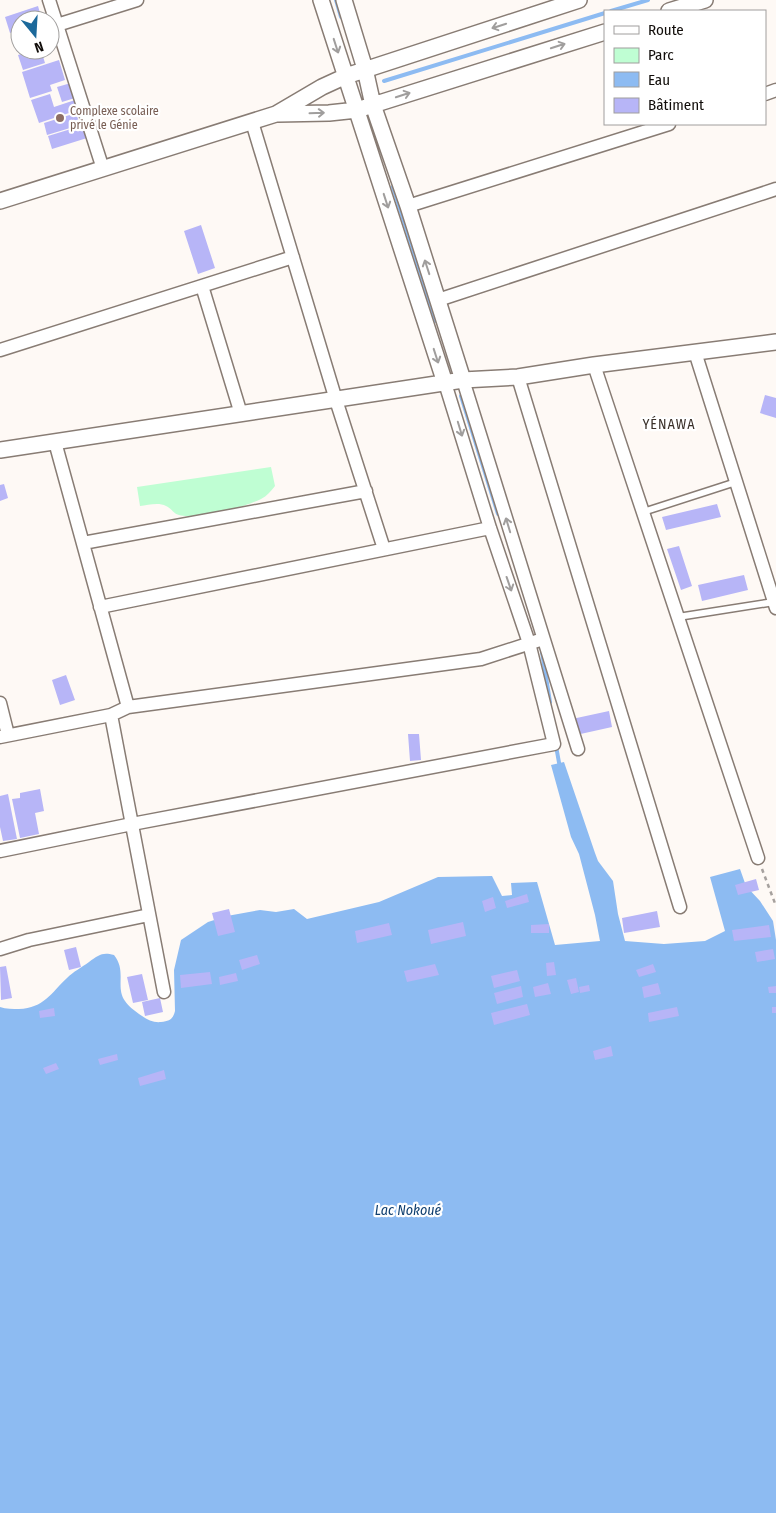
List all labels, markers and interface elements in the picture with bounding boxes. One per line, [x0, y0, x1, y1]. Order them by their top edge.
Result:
north arrow [10, 10, 60, 60]
legend [604, 10, 766, 125]
text: Route [648, 21, 684, 39]
one-way arrow [492, 22, 507, 31]
text: N [32, 38, 45, 56]
one-way arrow [332, 38, 342, 54]
one-way arrow [550, 41, 566, 51]
text: Parc [648, 46, 674, 64]
text: Eau [648, 71, 670, 89]
one-way arrow [395, 90, 411, 100]
text: Bâtiment [648, 96, 704, 114]
place label: Complexe scolaire privé le Génie [70, 104, 159, 132]
one-way arrow [309, 109, 325, 118]
marker: Complexe scolaire privé le Génie [54, 112, 66, 124]
one-way arrow [382, 193, 392, 209]
one-way arrow [422, 260, 431, 275]
one-way arrow [432, 347, 442, 363]
district label: YÉNAWA [642, 415, 696, 433]
one-way arrow [455, 421, 465, 437]
one-way arrow [503, 518, 512, 534]
one-way arrow [505, 576, 514, 591]
water label: Lac Nokoué [375, 1202, 442, 1219]

